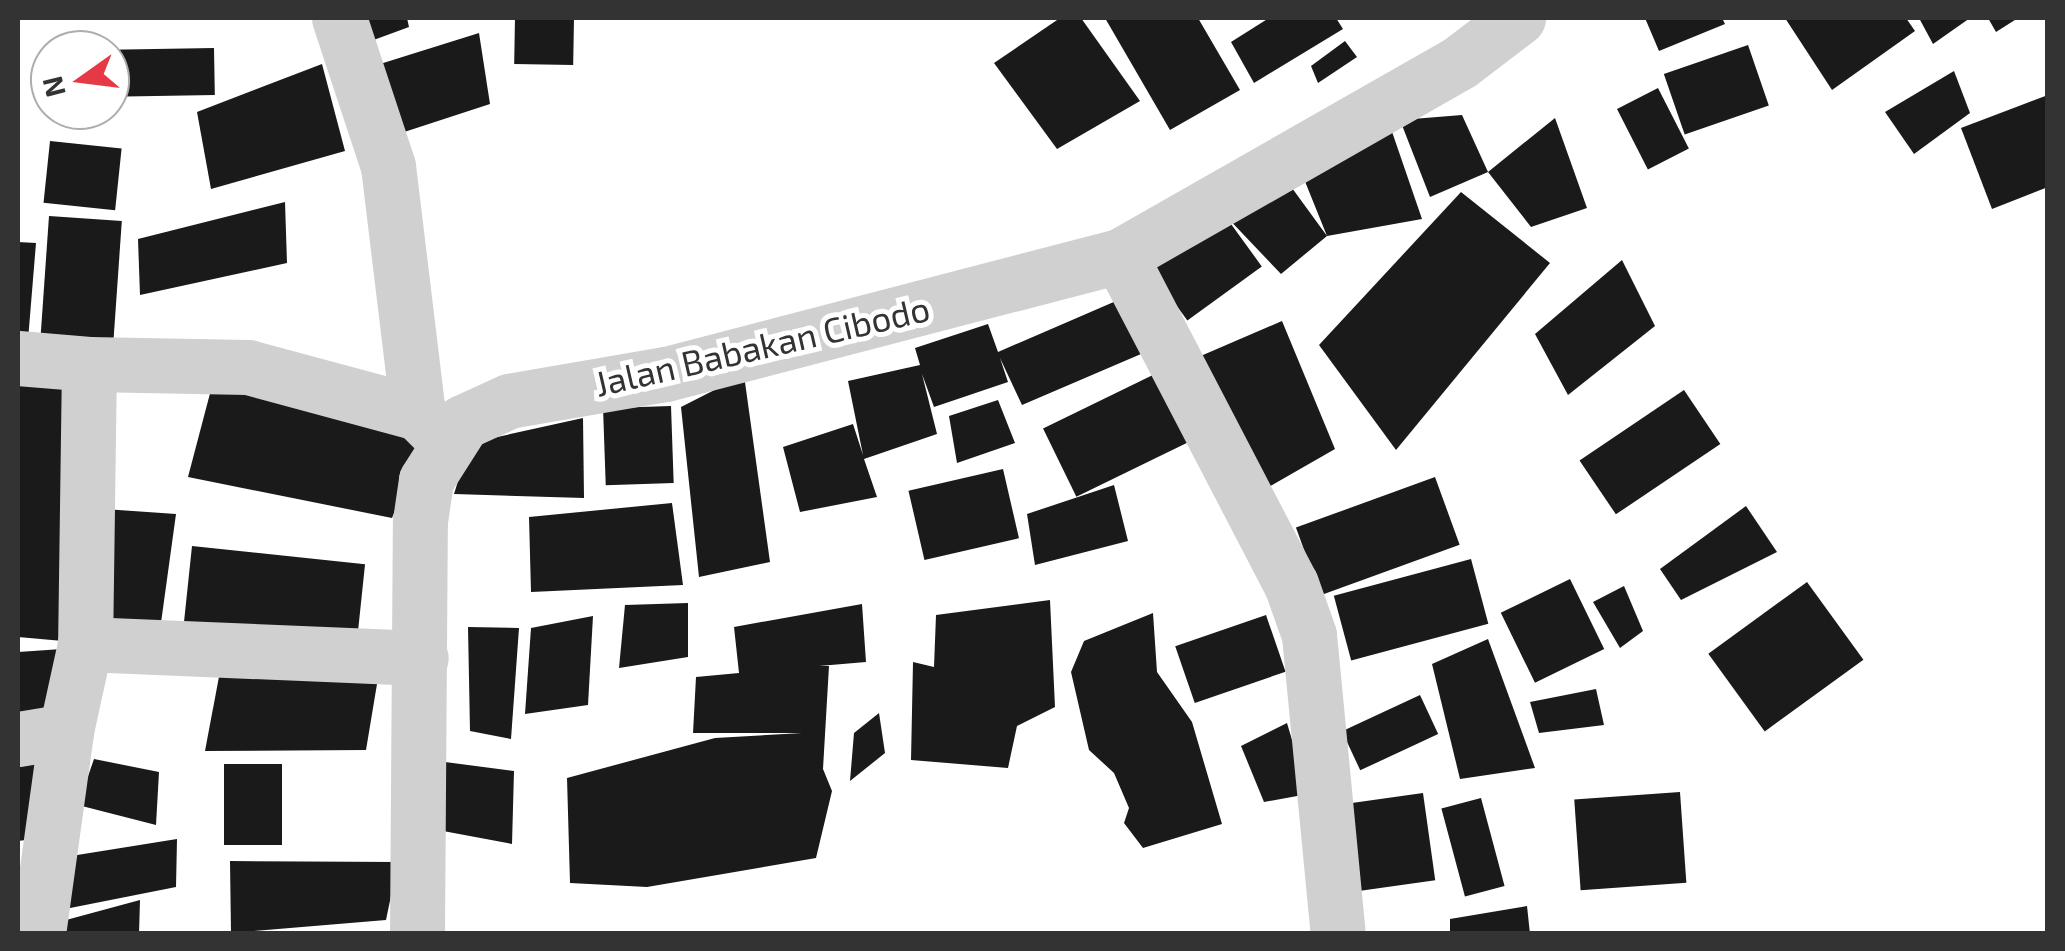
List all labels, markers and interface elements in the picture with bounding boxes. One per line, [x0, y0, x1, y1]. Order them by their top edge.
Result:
north arrow [30, 30, 130, 130]
text: N [34, 73, 72, 101]
street label: Jalan Babakan Cibodo [590, 286, 934, 404]

